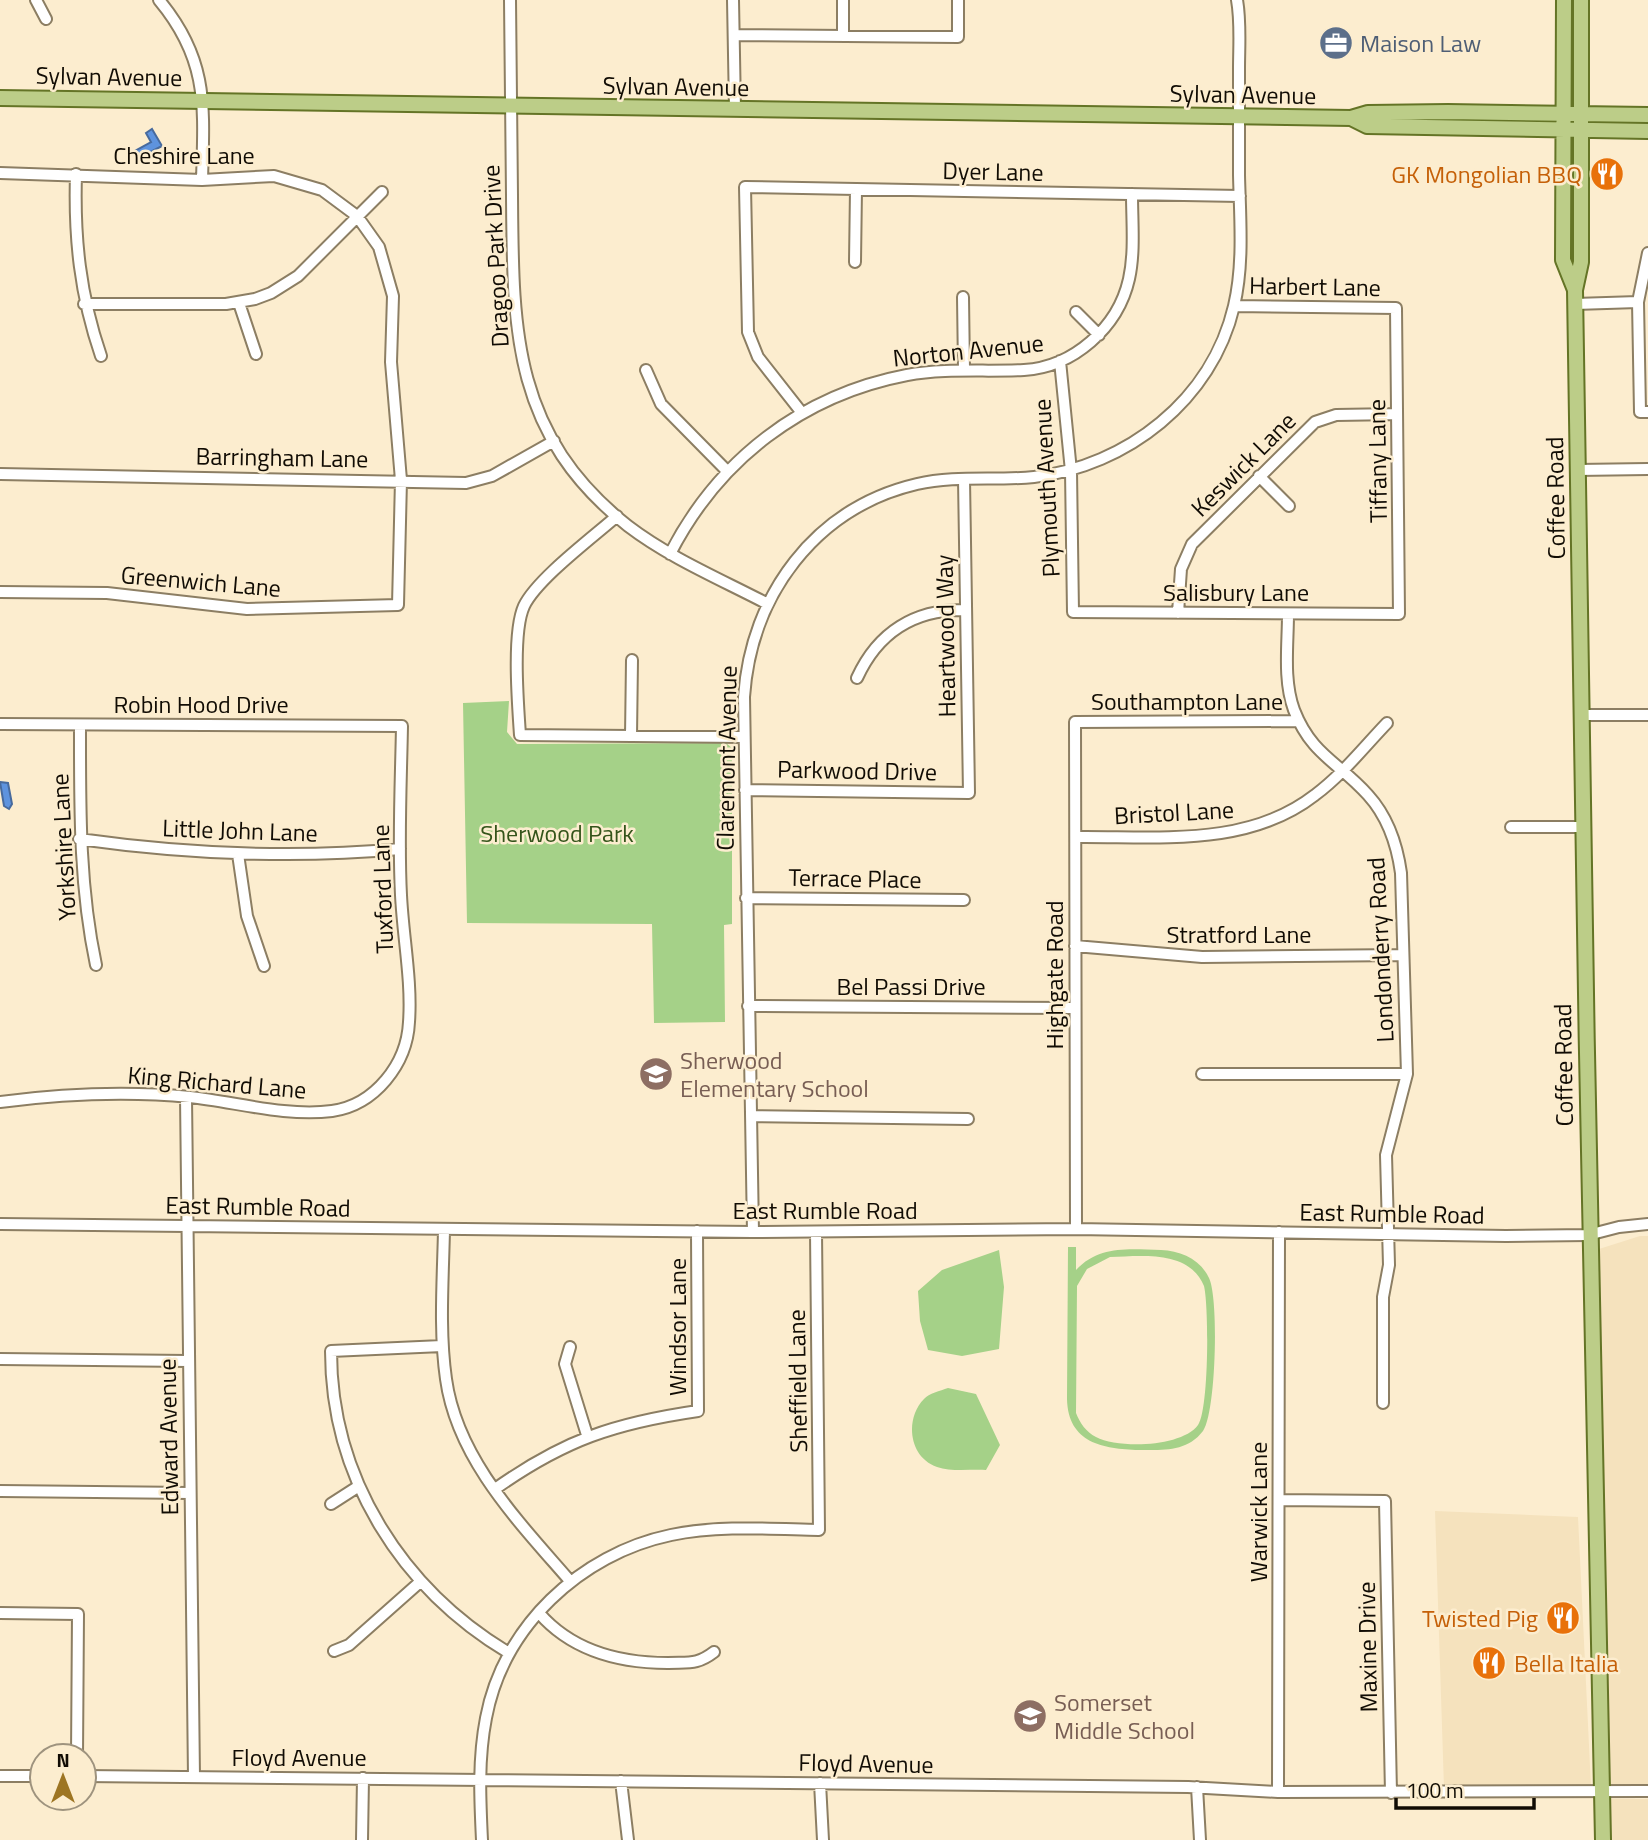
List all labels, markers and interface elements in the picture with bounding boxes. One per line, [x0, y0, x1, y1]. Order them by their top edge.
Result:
office icon: Maison Law [1317, 24, 1355, 62]
place label: Maison Law [1360, 25, 1481, 61]
street label: Sylvan Avenue [35, 57, 183, 95]
street label: Sylvan Avenue [602, 67, 750, 105]
street label: Sylvan Avenue [1169, 75, 1317, 113]
street label: Cheshire Lane [113, 137, 255, 173]
street label: Dyer Lane [942, 152, 1044, 190]
restaurant icon: GK Mongolian BBQ [1588, 155, 1626, 193]
place label: GK Mongolian BBQ [1391, 156, 1582, 192]
street label: Dragoo Park Drive [472, 164, 518, 348]
street label: Harbert Lane [1249, 267, 1381, 305]
street label: Norton Avenue [891, 324, 1045, 376]
street label: Plymouth Avenue [1023, 398, 1069, 578]
street label: Tiffany Lane [1358, 399, 1396, 523]
street label: Keswick Lane [1182, 403, 1304, 525]
street label: Coffee Road [1536, 436, 1574, 560]
street label: Barringham Lane [195, 437, 369, 477]
street label: Heartwood Way [926, 554, 964, 718]
street label: Greenwich Lane [119, 556, 283, 606]
street label: Salisbury Lane [1163, 574, 1309, 610]
street label: Claremont Avenue [706, 665, 746, 851]
street label: Southampton Lane [1091, 683, 1283, 719]
street label: Robin Hood Drive [113, 686, 289, 722]
street label: Parkwood Drive [777, 751, 937, 789]
street label: Yorkshire Lane [41, 773, 85, 921]
street label: Bristol Lane [1113, 791, 1235, 833]
street label: Little John Lane [162, 809, 318, 851]
park label: Sherwood Park [480, 815, 634, 851]
street label: Tuxford Lane [362, 824, 402, 954]
street label: Londonderry Road [1357, 856, 1403, 1044]
street label: Terrace Place [788, 859, 922, 897]
street label: Highgate Road [1036, 901, 1072, 1049]
street label: Stratford Lane [1167, 916, 1311, 952]
street label: Bel Passi Drive [836, 968, 986, 1004]
street label: Coffee Road [1544, 1003, 1582, 1127]
place label: Sherwood Elementary School [680, 1042, 869, 1106]
school or university icon: Sherwood Elementary School [637, 1055, 675, 1093]
street label: King Richard Lane [126, 1056, 308, 1108]
street label: East Rumble Road [165, 1186, 351, 1226]
street label: East Rumble Road [732, 1192, 918, 1228]
street label: East Rumble Road [1299, 1193, 1485, 1233]
street label: Windsor Lane [659, 1258, 695, 1396]
street label: Sheffield Lane [778, 1309, 816, 1453]
street label: Edward Avenue [149, 1358, 187, 1516]
street label: Warwick Lane [1240, 1442, 1276, 1582]
street label: Maxine Drive [1348, 1581, 1386, 1713]
restaurant icon: Twisted Pig [1544, 1599, 1582, 1637]
place label: Twisted Pig [1422, 1600, 1538, 1636]
restaurant icon: Bella Italia [1470, 1644, 1508, 1682]
place label: Bella Italia [1514, 1645, 1618, 1681]
place label: Somerset Middle School [1054, 1684, 1195, 1748]
school or university icon: Somerset Middle School [1011, 1697, 1049, 1735]
street label: Floyd Avenue [231, 1739, 367, 1775]
north arrow [28, 1742, 98, 1812]
street label: Floyd Avenue [798, 1744, 934, 1782]
text: N [56, 1745, 70, 1774]
scale bar [1396, 1766, 1534, 1810]
text: 100 m [1406, 1774, 1463, 1806]

